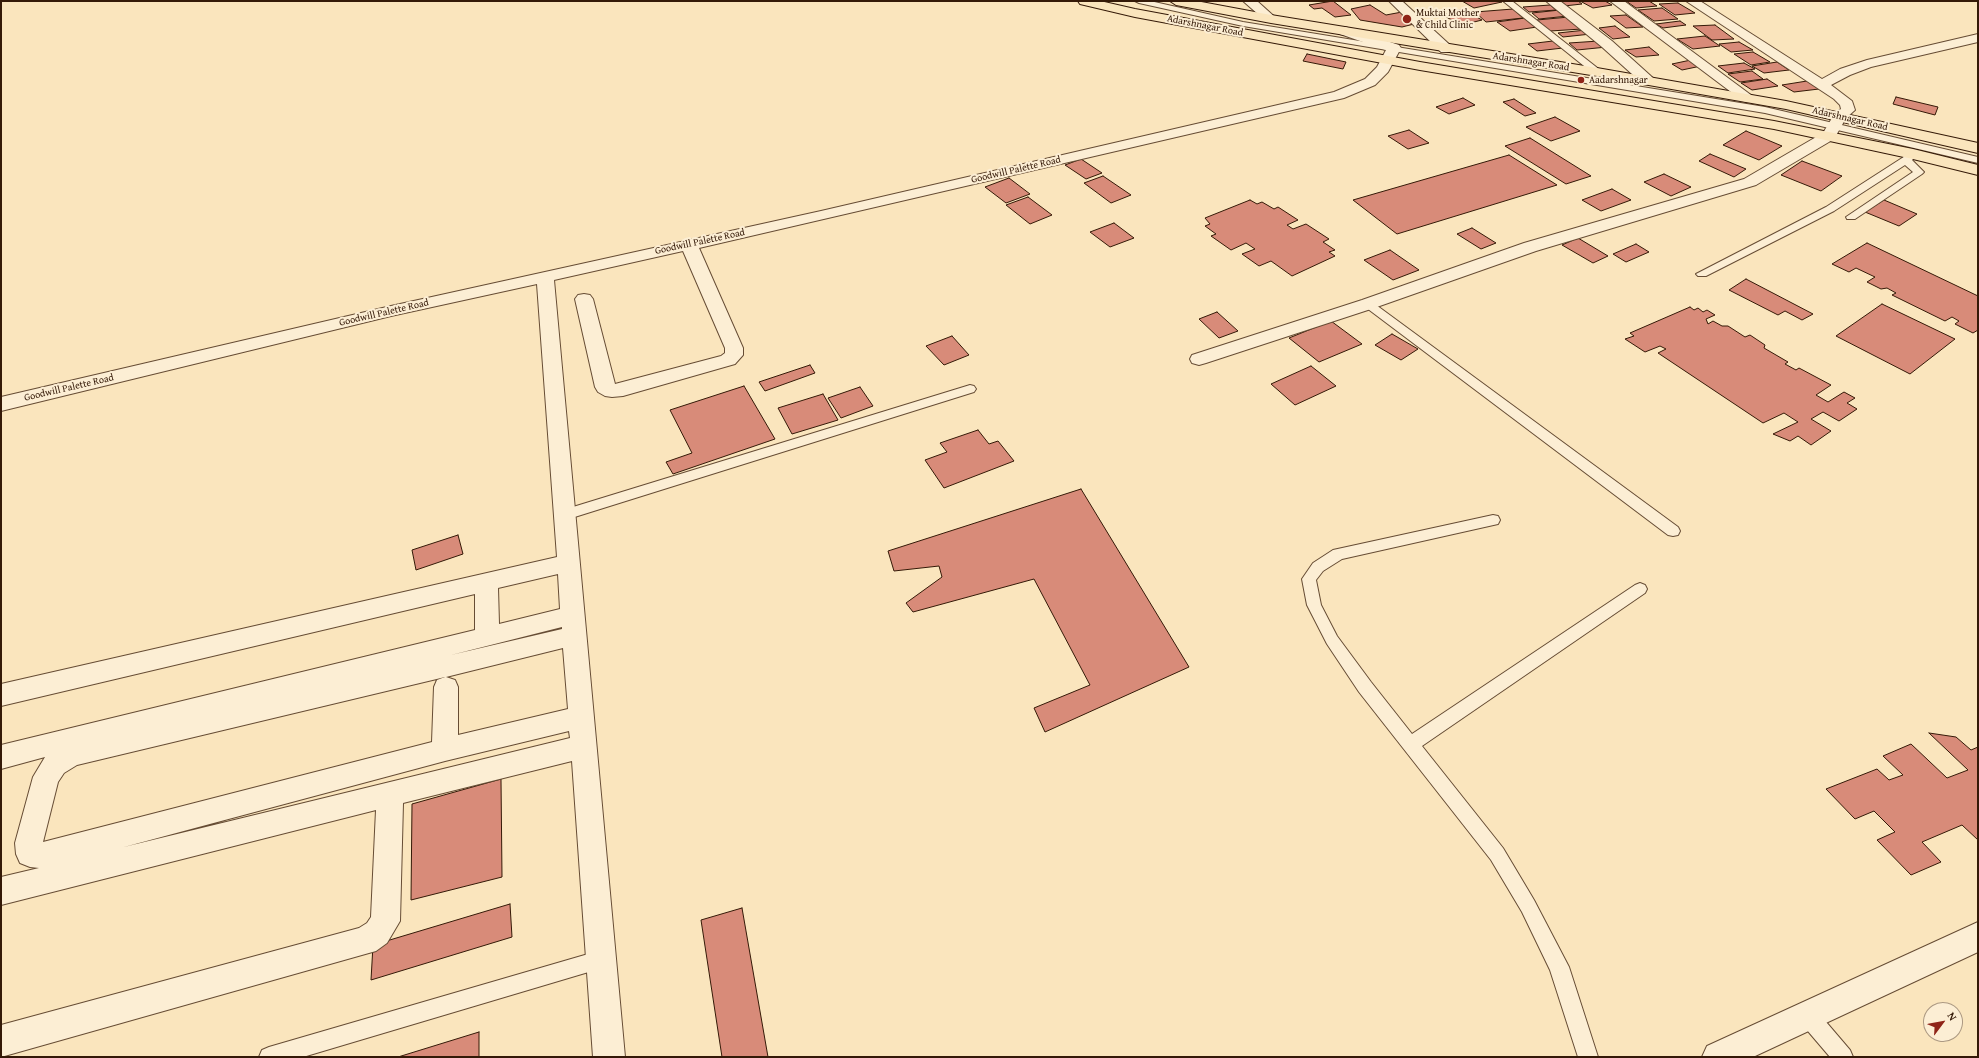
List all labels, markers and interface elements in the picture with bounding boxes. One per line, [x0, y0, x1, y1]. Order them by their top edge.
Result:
place label: Muktai Mother & Child Clinic [1416, 7, 1479, 30]
street label: Adarshnagar Road [1166, 13, 1244, 39]
marker: Muktai Mother & Child Clinic [1401, 13, 1413, 25]
street label: Adarshnagar Road [1492, 50, 1570, 74]
place label: Aadarshnagar [1589, 74, 1648, 86]
marker: Aadarshnagar [1576, 75, 1586, 85]
street label: Adarshnagar Road [1811, 104, 1889, 134]
street label: Goodwill Palette Road [970, 154, 1062, 186]
street label: Goodwill Palette Road [654, 227, 746, 257]
street label: Goodwill Palette Road [338, 297, 430, 329]
street label: Goodwill Palette Road [23, 372, 115, 404]
north arrow [1923, 1002, 1963, 1042]
text: N [1944, 1009, 1961, 1024]

